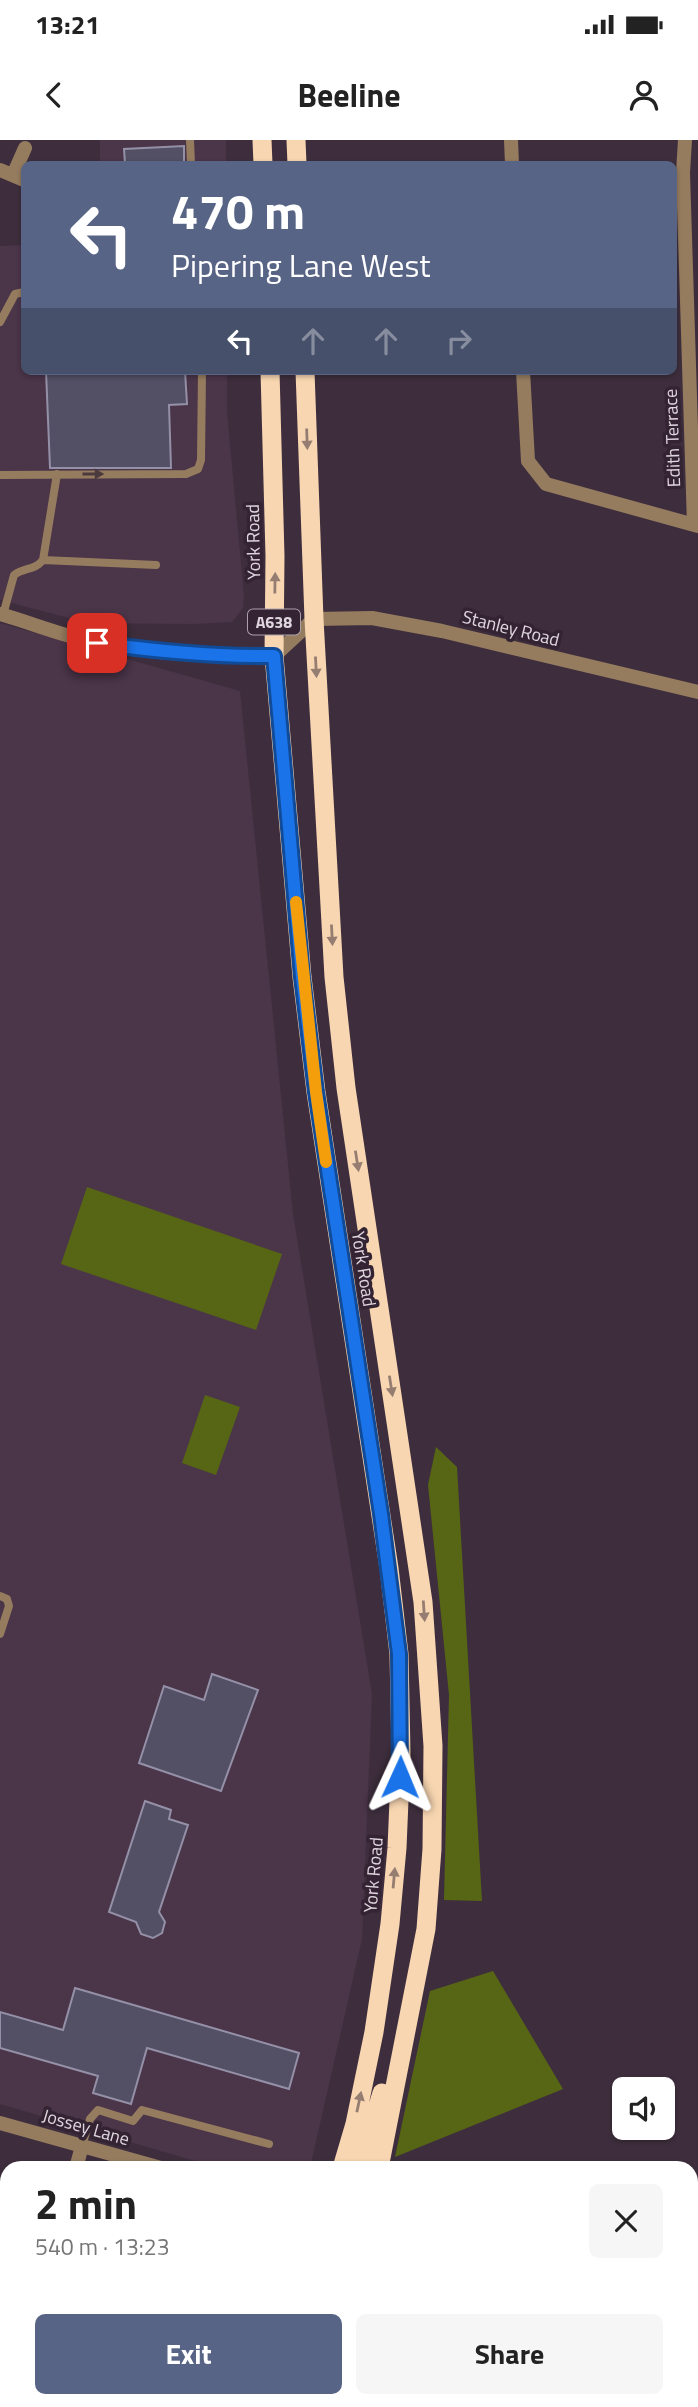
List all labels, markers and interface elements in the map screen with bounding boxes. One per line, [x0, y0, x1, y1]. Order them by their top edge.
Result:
text: 13:21 [35, 5, 100, 44]
text: Beeline [297, 71, 401, 119]
icon: back [35, 76, 73, 114]
icon: person [625, 76, 663, 114]
text: 470 m [171, 173, 305, 248]
icon: left [56, 189, 147, 280]
text: Pipering Lane West [171, 241, 431, 289]
icon: left [221, 322, 259, 360]
icon: ahead [294, 322, 332, 360]
icon: ahead [367, 322, 405, 360]
icon: right [440, 322, 478, 360]
street label: Edith Terrace [657, 388, 687, 488]
one-way arrow [302, 428, 313, 450]
one-way arrow [82, 468, 104, 480]
street label: York Road [239, 504, 267, 580]
one-way arrow [269, 572, 281, 594]
street label: Stanley Road [460, 603, 562, 653]
road number: A638 [248, 610, 300, 635]
pin [67, 613, 127, 673]
icon: arrive [78, 624, 116, 662]
one-way arrow [311, 656, 322, 678]
one-way arrow [327, 924, 338, 946]
one-way arrow [352, 1150, 363, 1172]
street label: York Road [345, 1229, 383, 1309]
one-way arrow [386, 1375, 397, 1397]
one-way arrow [419, 1600, 430, 1622]
position arrow [363, 1740, 437, 1814]
street label: York Road [356, 1836, 390, 1914]
one-way arrow [389, 1866, 400, 1888]
map controls [612, 2077, 675, 2140]
button: sound [612, 2077, 675, 2140]
one-way arrow [354, 2091, 365, 2113]
street label: Jossey Lane [39, 2102, 133, 2152]
text: 2 min [35, 2171, 137, 2235]
button: close [589, 2184, 663, 2258]
text: 540 m · 13:23 [35, 2229, 170, 2264]
button: Exit [35, 2314, 342, 2394]
button: Share [356, 2314, 663, 2394]

